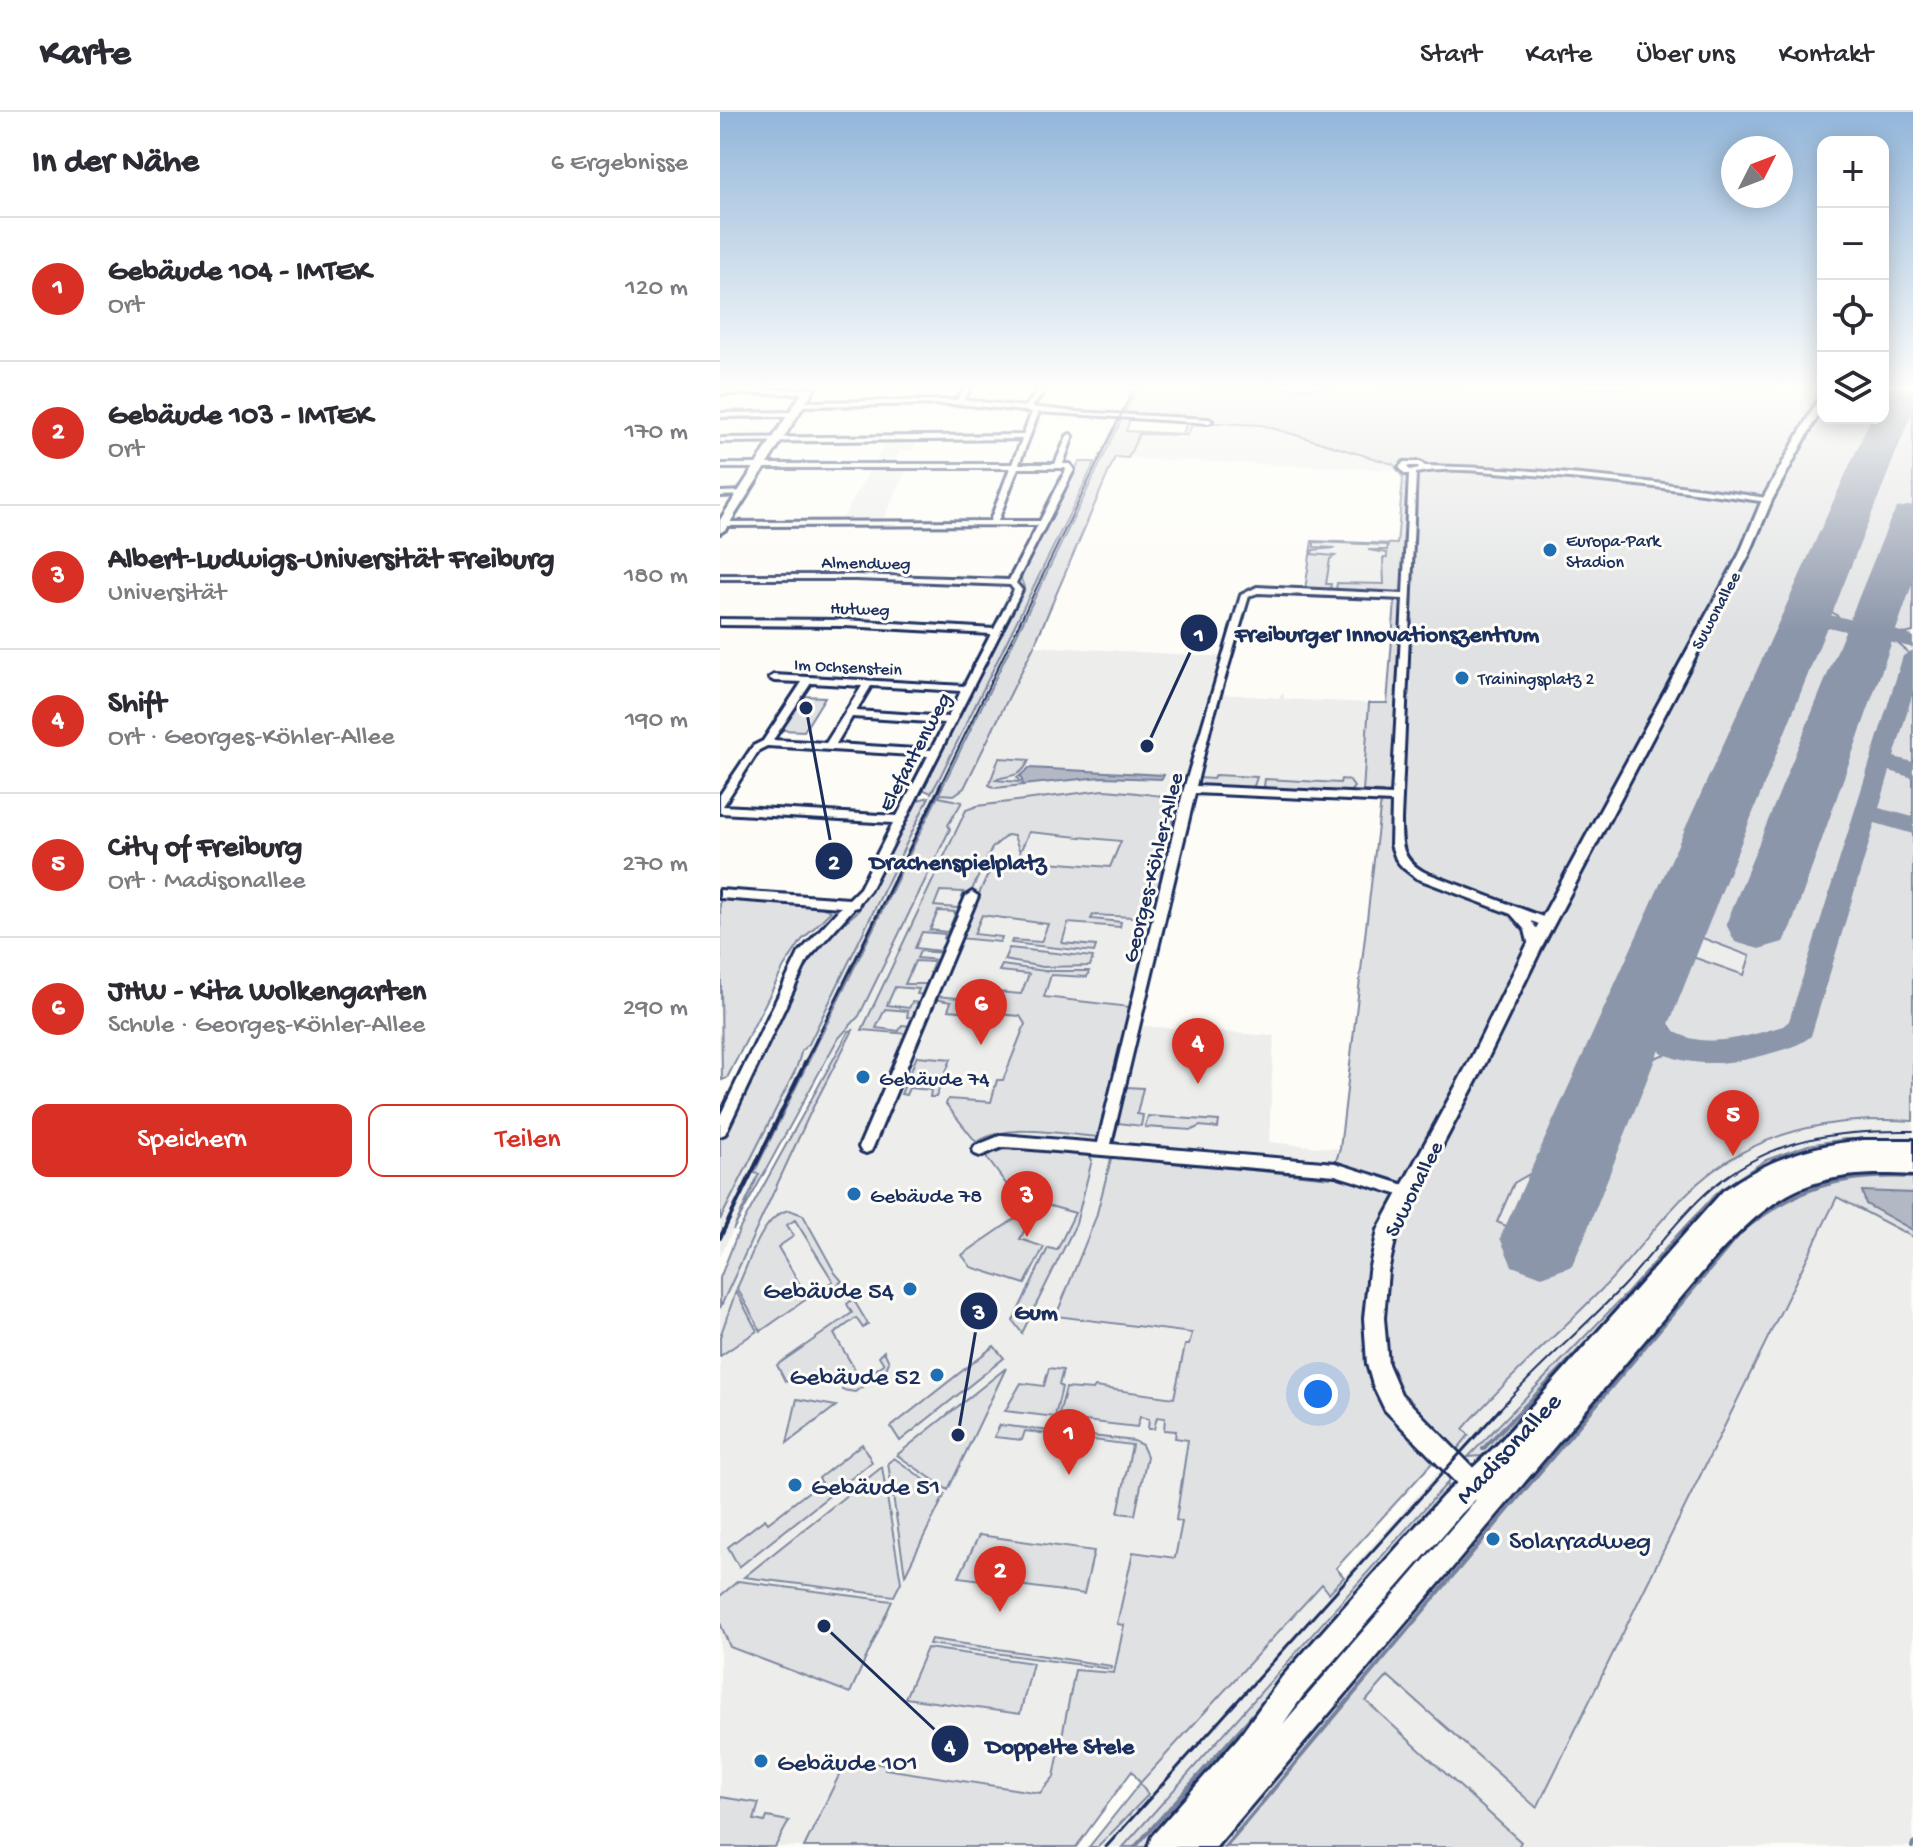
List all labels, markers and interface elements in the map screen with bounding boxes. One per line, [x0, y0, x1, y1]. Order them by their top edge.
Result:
text: Karte [40, 33, 131, 77]
text: Start [1420, 39, 1481, 72]
text: Karte [1525, 39, 1592, 72]
text: Über uns [1636, 39, 1735, 72]
text: Kontakt [1779, 39, 1873, 72]
north arrow [1721, 136, 1793, 208]
map controls [1817, 136, 1889, 424]
button: + [1817, 136, 1889, 208]
text: In der Nähe [32, 144, 199, 184]
text: 6 Ergebnisse [551, 149, 688, 180]
button: − [1817, 208, 1889, 280]
text: Gebäude 104 - IMTEK [108, 256, 371, 291]
text: 1 [53, 274, 63, 305]
text: 120 m [625, 274, 688, 305]
button: locate [1817, 280, 1889, 352]
text: Ort [108, 291, 143, 322]
button: layers [1817, 352, 1889, 424]
text: Gebäude 103 - IMTEK [108, 400, 372, 435]
text: 2 [52, 418, 64, 449]
text: 170 m [625, 418, 688, 449]
text: Ort [108, 435, 143, 466]
place label: Europa-Park Stadion [1566, 532, 1662, 574]
marker: Europa-Park Stadion [1541, 541, 1559, 559]
text: Albert-Ludwigs-Universität Freiburg [108, 544, 555, 579]
street label: Almendweg [821, 553, 911, 576]
text: 3 [51, 562, 65, 593]
text: 180 m [624, 562, 688, 593]
street label: Suwonallee [1688, 568, 1747, 654]
text: Universität [108, 579, 226, 610]
street label: Hutweg [830, 599, 890, 622]
callout: Freiburger Innovationszentrum [1179, 609, 1555, 657]
text: 1 [1193, 622, 1204, 651]
text: Freiburger Innovationszentrum [1234, 622, 1539, 651]
street label: Im Ochsenstein [793, 655, 903, 682]
marker: Trainingsplatz 2 [1453, 669, 1471, 687]
place label: Trainingsplatz 2 [1477, 670, 1594, 691]
text: Shift [108, 688, 166, 723]
street label: Elefantenweg [874, 689, 959, 817]
text: 4 [52, 706, 64, 737]
text: 190 m [625, 706, 688, 737]
text: Ort · Georges-Köhler-Allee [108, 723, 394, 754]
street label: Georges-Köhler-Allee [1119, 770, 1191, 966]
text: City of Freiburg [108, 832, 302, 867]
callout: Drachenspielplatz [814, 837, 1063, 885]
text: 5 [51, 850, 65, 881]
text: 270 m [622, 850, 688, 881]
text: 2 [828, 850, 840, 879]
text: Drachenspielplatz [868, 850, 1048, 879]
text: Ort · Madisonallee [108, 867, 305, 898]
text: JHW - Kita Wolkengarten [108, 976, 426, 1011]
pin: 6 [955, 979, 1007, 1045]
text: 6 [51, 994, 65, 1025]
text: 290 m [623, 994, 688, 1025]
text: Schule · Georges-Köhler-Allee [108, 1011, 425, 1042]
pin: 4 [1172, 1018, 1224, 1084]
marker: Gebäude 74 [854, 1068, 872, 1086]
place label: Gebäude 74 [879, 1068, 990, 1094]
pin: 5 [1707, 1090, 1759, 1156]
button: Speichern [32, 1104, 352, 1177]
button: Teilen [368, 1104, 688, 1177]
street label: Suwonallee [1380, 1137, 1451, 1242]
pin: 3 [1001, 1171, 1053, 1237]
marker: Gebäude 78 [845, 1185, 863, 1203]
place label: Gebäude 78 [870, 1185, 982, 1211]
place label: Gebäude 54 [763, 1278, 894, 1309]
marker: Gebäude 54 [901, 1280, 919, 1298]
callout: Gum [959, 1287, 1074, 1335]
text: 3 [972, 1300, 985, 1329]
text: Gum [1014, 1300, 1058, 1329]
place label: Gebäude 52 [790, 1364, 921, 1395]
marker: Gebäude 52 [928, 1366, 946, 1384]
your location [1298, 1374, 1338, 1414]
street label: Madisonallee [1451, 1387, 1570, 1512]
pin: 1 [1043, 1409, 1095, 1475]
place label: Gebäude 51 [811, 1474, 940, 1505]
marker: Gebäude 51 [786, 1476, 804, 1494]
place label: Solarradweg [1509, 1528, 1651, 1559]
marker: Solarradweg [1484, 1530, 1502, 1548]
pin: 2 [974, 1546, 1026, 1612]
callout: Doppelte Stele [930, 1720, 1150, 1768]
text: 4 [943, 1734, 956, 1763]
text: Doppelte Stele [984, 1734, 1136, 1763]
place label: Gebäude 101 [777, 1750, 918, 1781]
marker: Gebäude 101 [752, 1752, 770, 1770]

